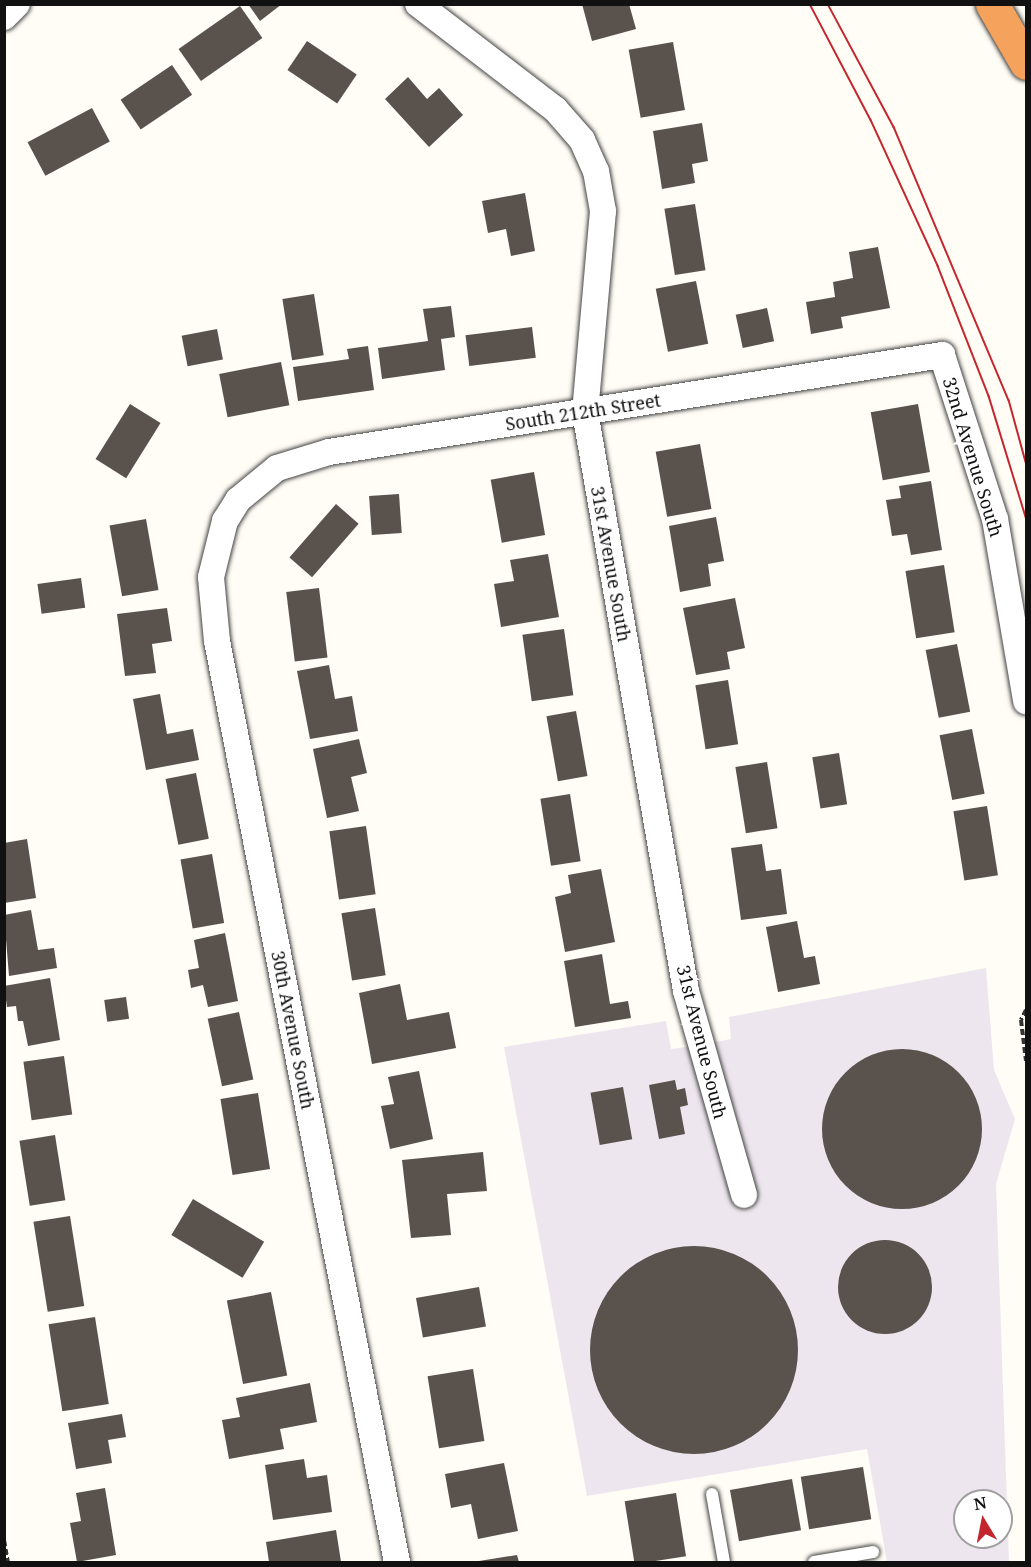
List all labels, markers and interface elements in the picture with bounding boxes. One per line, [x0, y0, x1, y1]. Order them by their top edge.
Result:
street label: 32nd Avenue South [938, 375, 1008, 539]
street label: South 212th Street [504, 389, 662, 435]
street label: 31st Avenue South [587, 485, 635, 643]
street label: 30th Avenue South [267, 949, 319, 1111]
street label: 31st Avenue South [672, 963, 732, 1121]
north arrow [953, 1489, 1013, 1549]
text: N [972, 1491, 988, 1515]

